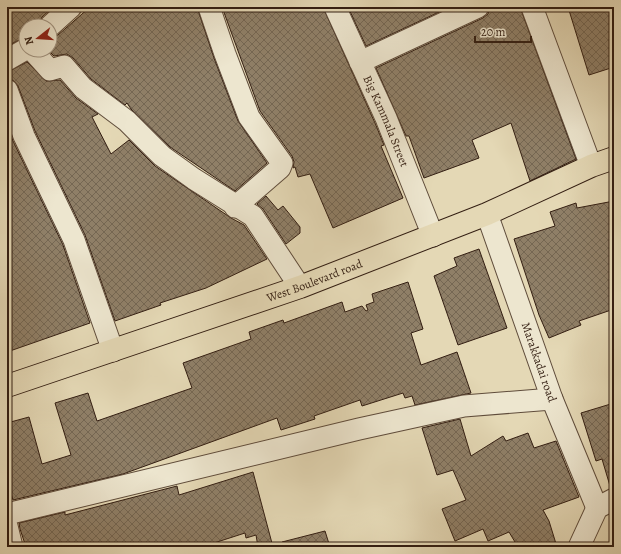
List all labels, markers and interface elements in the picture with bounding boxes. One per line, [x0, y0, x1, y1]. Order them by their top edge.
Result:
north arrow [18, 18, 58, 58]
scale bar [475, 18, 531, 44]
text: 20 m [481, 24, 505, 40]
text: N [21, 35, 37, 47]
street label: Big Kammala Street [359, 73, 413, 169]
street label: West Boulevard road [263, 255, 365, 306]
street label: Marakkadai road [518, 320, 561, 405]

